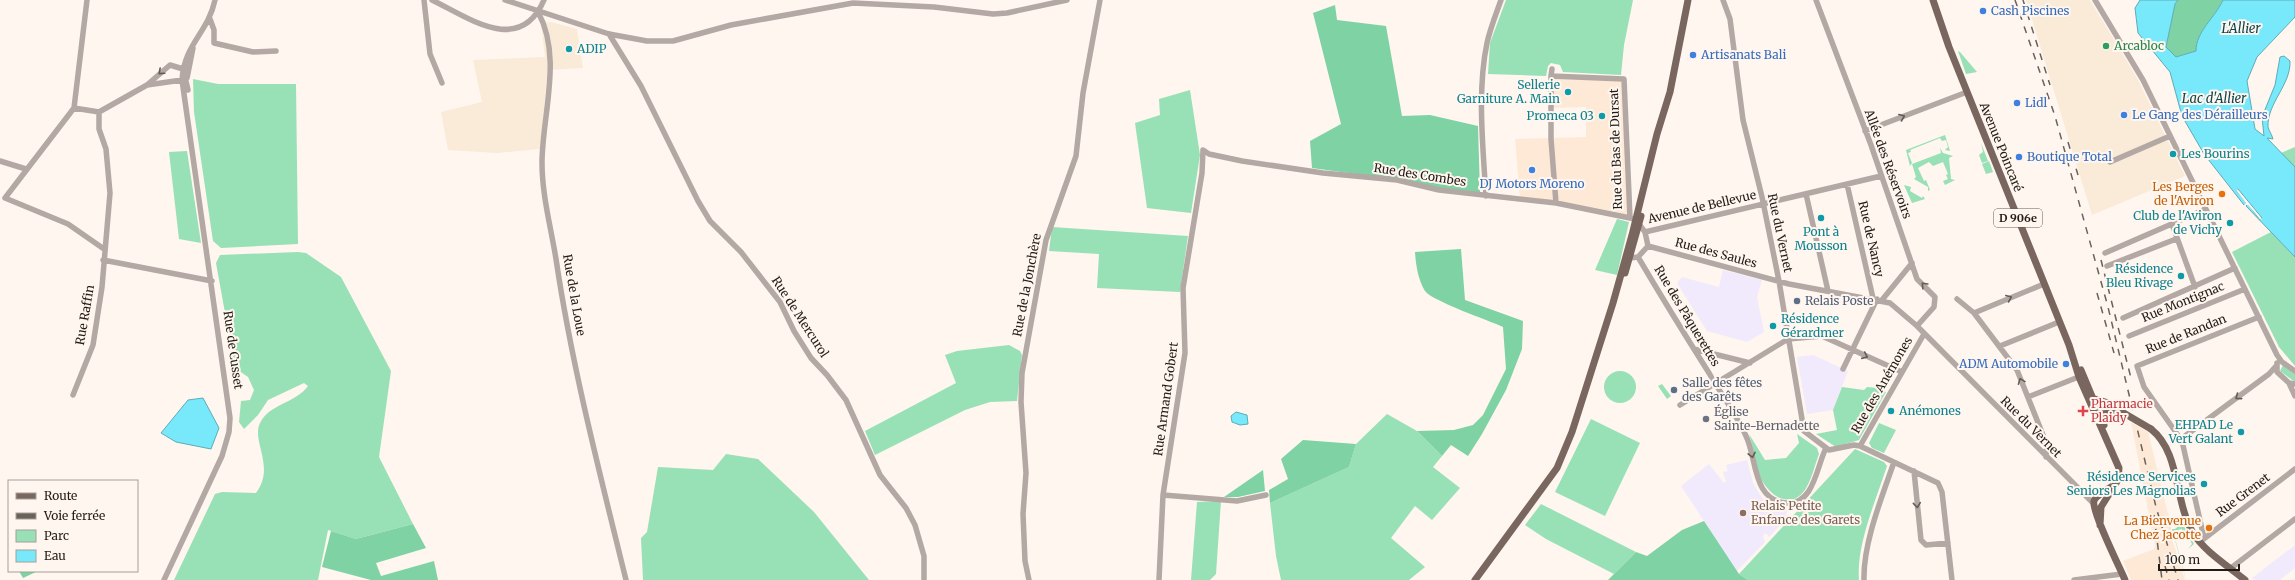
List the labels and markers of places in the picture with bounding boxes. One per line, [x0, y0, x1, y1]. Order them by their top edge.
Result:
place label: Cash Piscines [1991, 3, 2070, 18]
marker: Cash Piscines [1978, 6, 1988, 16]
place label: Arcabloc [2113, 38, 2164, 53]
place label: ADIP [576, 41, 607, 56]
marker: Arcabloc [2101, 41, 2111, 51]
marker: ADIP [564, 44, 574, 54]
place label: Artisanats Bali [1700, 47, 1786, 62]
marker: Artisanats Bali [1688, 50, 1698, 60]
place label: Sellerie Garniture A. Main [1457, 77, 1560, 106]
marker: Sellerie Garniture A. Main [1563, 87, 1573, 97]
place label: Lidl [2025, 95, 2048, 110]
marker: Lidl [2012, 98, 2022, 108]
place label: Le Gang des Dérailleurs [2132, 107, 2268, 122]
place label: Promeca 03 [1526, 108, 1594, 123]
marker: Le Gang des Dérailleurs [2119, 110, 2129, 120]
marker: Promeca 03 [1597, 111, 1607, 121]
place label: Les Bourins [2181, 146, 2250, 161]
place label: Boutique Total [2027, 149, 2112, 164]
marker: Les Bourins [2168, 149, 2178, 159]
marker: Boutique Total [2014, 152, 2024, 162]
marker: DJ Motors Moreno [1527, 165, 1537, 175]
place label: DJ Motors Moreno [1479, 176, 1585, 191]
place label: Les Berges de l'Aviron [2152, 179, 2214, 208]
marker: Les Berges de l'Aviron [2217, 189, 2227, 199]
place label: Club de l'Aviron de Vichy [2133, 208, 2222, 237]
marker: Pont à Mousson [1816, 213, 1826, 223]
marker: Club de l'Aviron de Vichy [2225, 218, 2235, 228]
place label: Pont à Mousson [1795, 224, 1848, 253]
place label: Résidence Bleu Rivage [2106, 261, 2173, 290]
marker: Résidence Bleu Rivage [2176, 271, 2186, 281]
place label: Relais Poste [1805, 293, 1873, 308]
marker: Relais Poste [1792, 296, 1802, 306]
place label: Résidence Gérardmer [1781, 311, 1844, 340]
marker: Résidence Gérardmer [1768, 321, 1778, 331]
place label: ADM Automobile [1958, 356, 2058, 371]
marker: ADM Automobile [2061, 359, 2071, 369]
place label: Salle des fêtes des Garêts [1682, 375, 1762, 404]
marker: Salle des fêtes des Garêts [1669, 385, 1679, 395]
place label: Pharmacie Plaidy [2091, 396, 2153, 425]
place label: Anémones [1898, 403, 1961, 418]
place label: Église Sainte-Bernadette [1714, 404, 1819, 433]
marker: Anémones [1886, 406, 1896, 416]
marker: Pharmacie Plaidy [2078, 406, 2088, 416]
marker: Église Sainte-Bernadette [1701, 414, 1711, 424]
place label: EHPAD Le Vert Galant [2168, 417, 2233, 446]
marker: EHPAD Le Vert Galant [2236, 427, 2246, 437]
place label: Résidence Services Seniors Les Magnolias [2067, 469, 2196, 498]
marker: Résidence Services Seniors Les Magnolias [2199, 479, 2209, 489]
place label: Relais Petite Enfance des Garets [1751, 498, 1860, 527]
marker: Relais Petite Enfance des Garets [1738, 508, 1748, 518]
place label: La Bienvenue Chez Jacotte [2124, 513, 2201, 542]
marker: La Bienvenue Chez Jacotte [2204, 523, 2214, 533]

